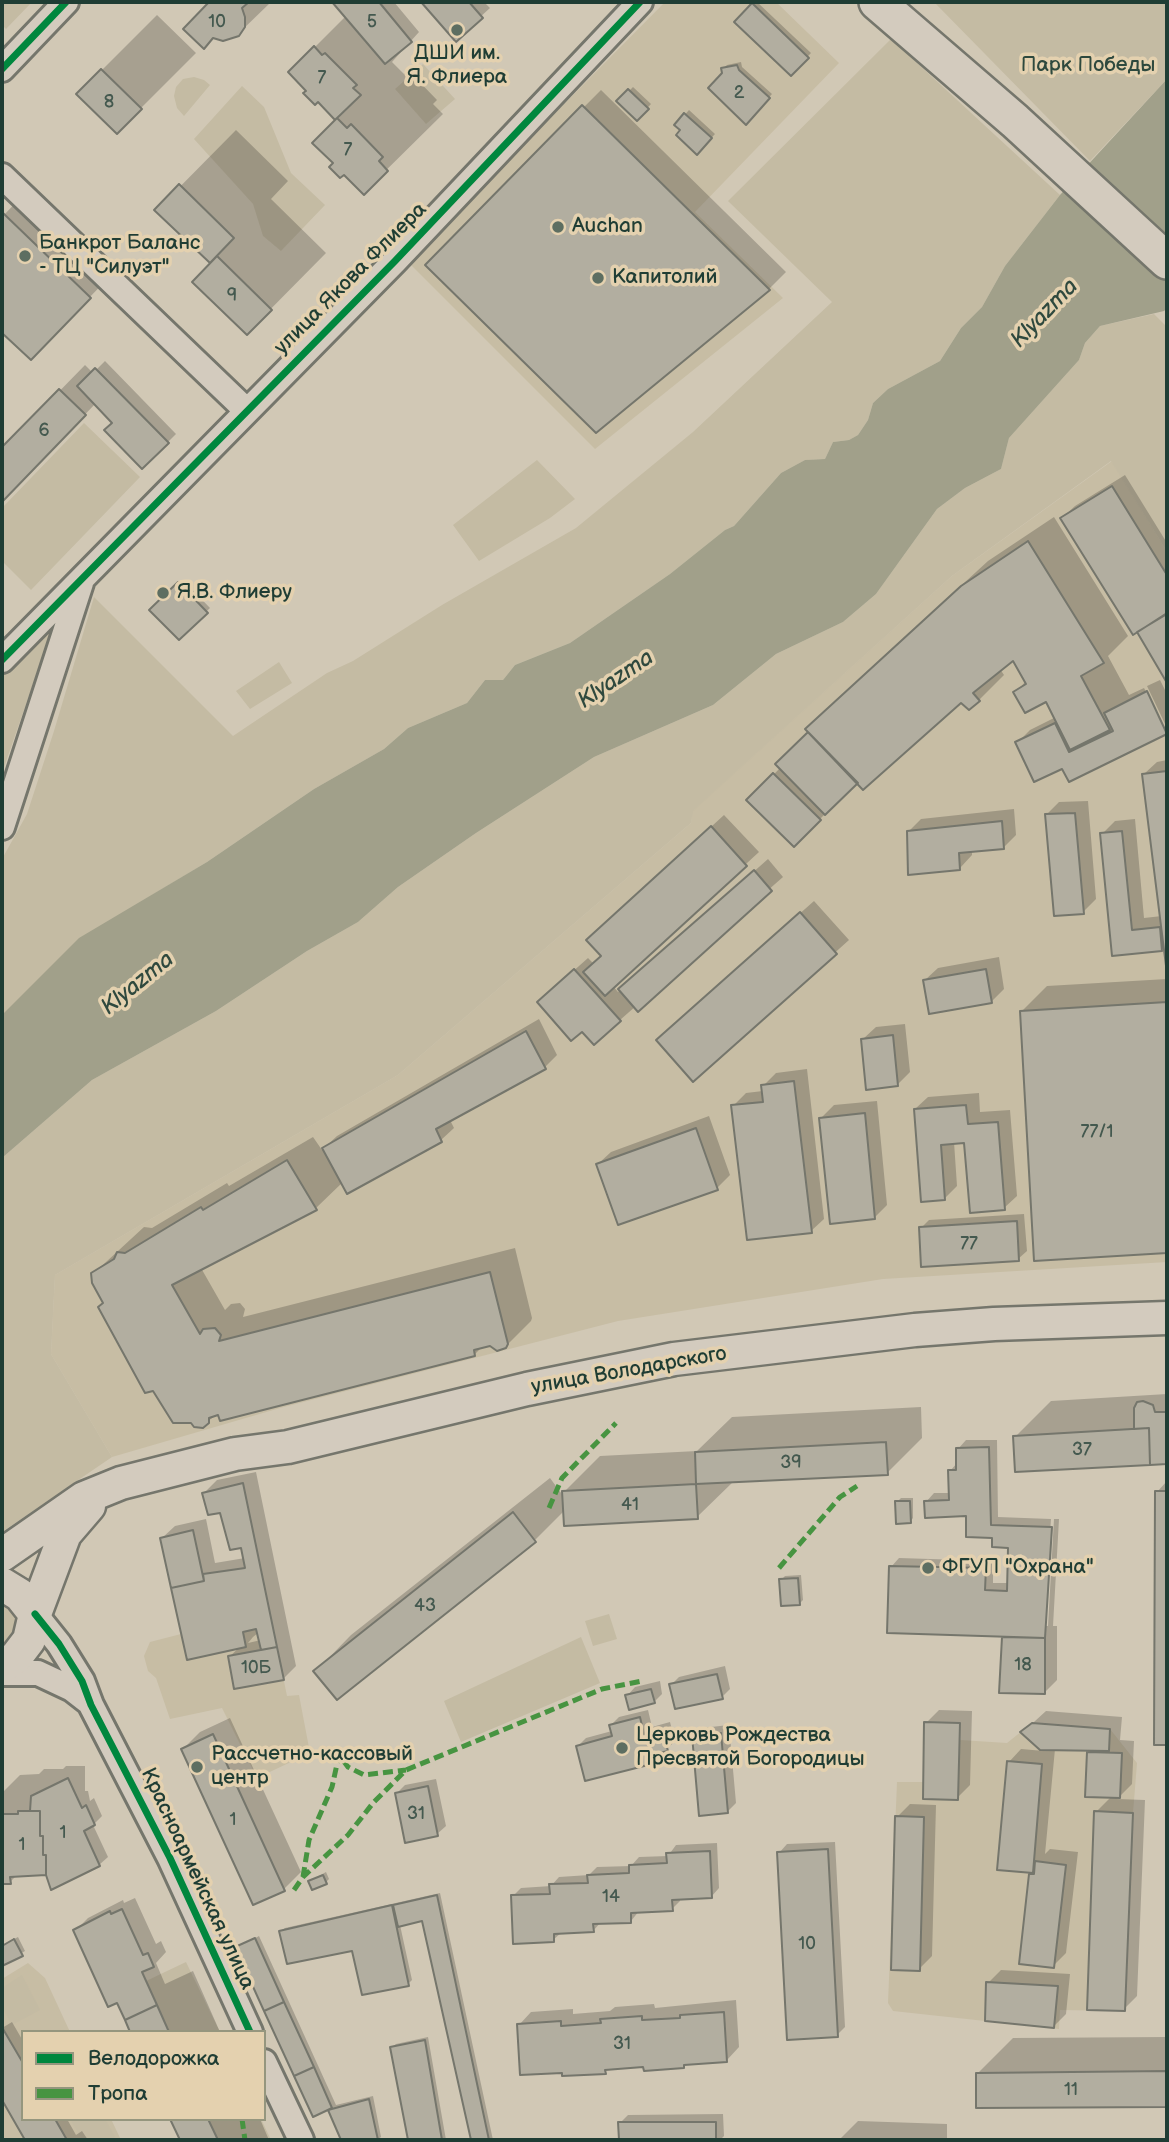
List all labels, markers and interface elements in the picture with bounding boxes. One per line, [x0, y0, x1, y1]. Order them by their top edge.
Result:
house number: 10 [208, 11, 226, 33]
house number: 5 [367, 11, 377, 33]
marker: ДШИ им. Я. Флиера [449, 22, 465, 38]
place label: ДШИ им. Я. Флиера [407, 41, 507, 91]
park label: Парк Победы [1021, 53, 1155, 79]
house number: 7 [318, 67, 326, 89]
house number: 2 [734, 82, 744, 104]
house number: 8 [104, 91, 114, 113]
house number: 7 [344, 139, 352, 161]
street label: улица Якова Флиера [270, 198, 432, 360]
place label: Auchan [572, 214, 643, 240]
marker: Auchan [550, 219, 566, 235]
place label: Банкрот Баланс - ТЦ "Силуэт" [39, 231, 200, 281]
marker: Банкрот Баланс - ТЦ "Силуэт" [17, 248, 33, 264]
place label: Капитолий [612, 265, 718, 291]
marker: Капитолий [590, 270, 606, 286]
water label: Klyazma [1005, 274, 1085, 354]
house number: 9 [227, 285, 237, 307]
house number: 6 [39, 420, 49, 442]
place label: Я.В. Флиеру [177, 580, 292, 606]
marker: Я.В. Флиеру [155, 585, 171, 601]
water label: Klyazma [573, 645, 659, 715]
water label: Klyazma [96, 946, 180, 1022]
house number: 77/1 [1081, 1121, 1113, 1143]
house number: 77 [960, 1233, 978, 1255]
street label: улица Володарского [529, 1341, 729, 1401]
house number: 37 [1072, 1439, 1092, 1461]
house number: 39 [780, 1452, 802, 1474]
house number: 41 [621, 1494, 639, 1516]
place label: ФГУП "Охрана" [942, 1555, 1094, 1581]
marker: ФГУП "Охрана" [920, 1560, 936, 1576]
house number: 43 [414, 1595, 436, 1617]
house number: 18 [1014, 1654, 1032, 1676]
house number: 10Б [241, 1657, 271, 1679]
place label: Церковь Рождества Пресвятой Богородицы [636, 1723, 865, 1773]
marker: Церковь Рождества Пресвятой Богородицы [614, 1740, 630, 1756]
place label: Рассчетно-кассовый центр [211, 1742, 413, 1792]
marker: Рассчетно-кассовый центр [189, 1759, 205, 1775]
street label: Красноармейская улица [135, 1764, 259, 1994]
house number: 31 [407, 1803, 425, 1825]
house number: 1 [230, 1809, 236, 1831]
house number: 1 [60, 1822, 66, 1844]
house number: 1 [19, 1834, 25, 1856]
house number: 14 [602, 1886, 620, 1908]
house number: 10 [798, 1933, 816, 1955]
legend [21, 2030, 266, 2121]
house number: 31 [613, 2033, 631, 2055]
text: Велодорожка [88, 2046, 219, 2071]
house number: 11 [1064, 2079, 1078, 2101]
text: Тропа [88, 2081, 148, 2106]

